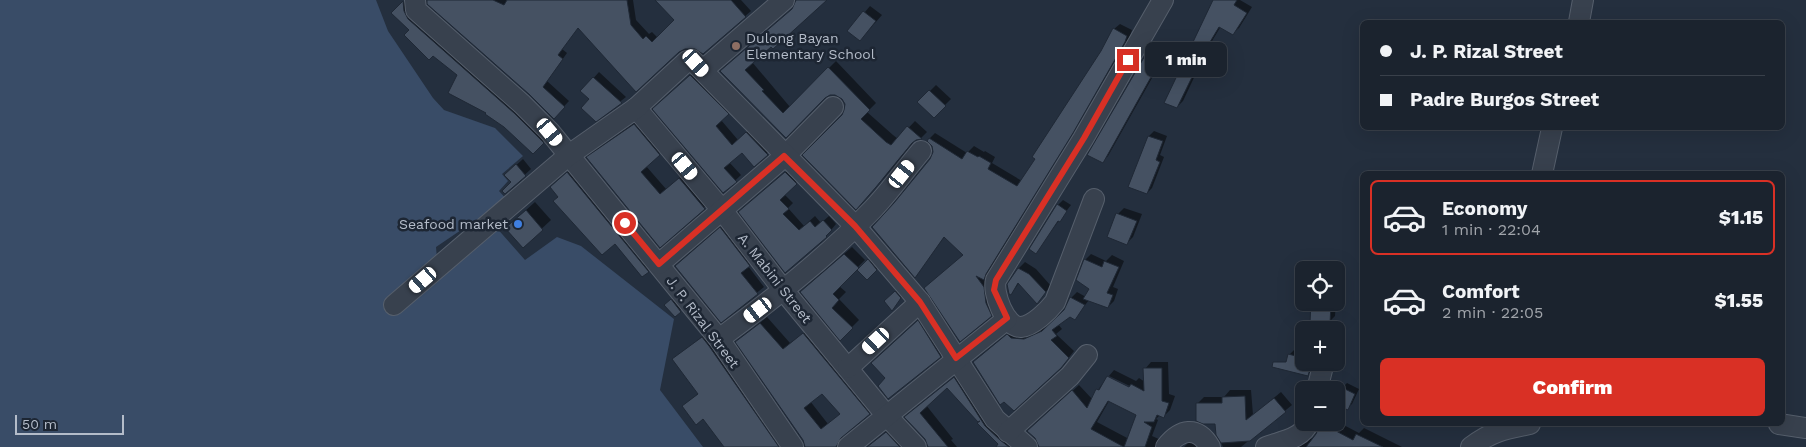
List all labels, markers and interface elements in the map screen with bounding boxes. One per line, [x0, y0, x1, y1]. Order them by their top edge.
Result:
place label: Dulong Bayan Elementary School [746, 30, 876, 62]
marker: Dulong Bayan Elementary School [730, 40, 742, 52]
text: J. P. Rizal Street [1410, 40, 1563, 63]
callout: 1 min [1146, 42, 1228, 78]
car [680, 47, 711, 79]
route end [1117, 49, 1139, 71]
text: 1 min [1165, 50, 1207, 69]
text: Padre Burgos Street [1410, 88, 1599, 111]
car [534, 116, 565, 148]
car [669, 150, 700, 182]
car [886, 158, 917, 190]
icon: car [1382, 195, 1427, 240]
text: Economy [1442, 197, 1527, 220]
text: $1.15 [1719, 206, 1763, 229]
route start [614, 212, 636, 234]
place label: Seafood market [399, 216, 508, 232]
marker: Seafood market [512, 218, 524, 230]
text: 1 min · 22:04 [1442, 220, 1541, 239]
street label: A. Mabini Street [735, 230, 815, 326]
map controls [1295, 261, 1345, 431]
button: locate [1295, 261, 1345, 311]
car [406, 264, 439, 296]
street label: J. P. Rizal Street [663, 273, 743, 371]
icon: car [1382, 278, 1427, 323]
text: Comfort [1442, 280, 1520, 303]
text: $1.55 [1714, 289, 1763, 312]
car [741, 295, 774, 325]
text: 2 min · 22:05 [1442, 303, 1543, 322]
button: + [1295, 321, 1345, 371]
car [859, 325, 892, 357]
button: Confirm [1380, 358, 1765, 416]
button: − [1295, 381, 1345, 431]
scale bar [15, 412, 124, 435]
text: 50 m [22, 416, 57, 432]

